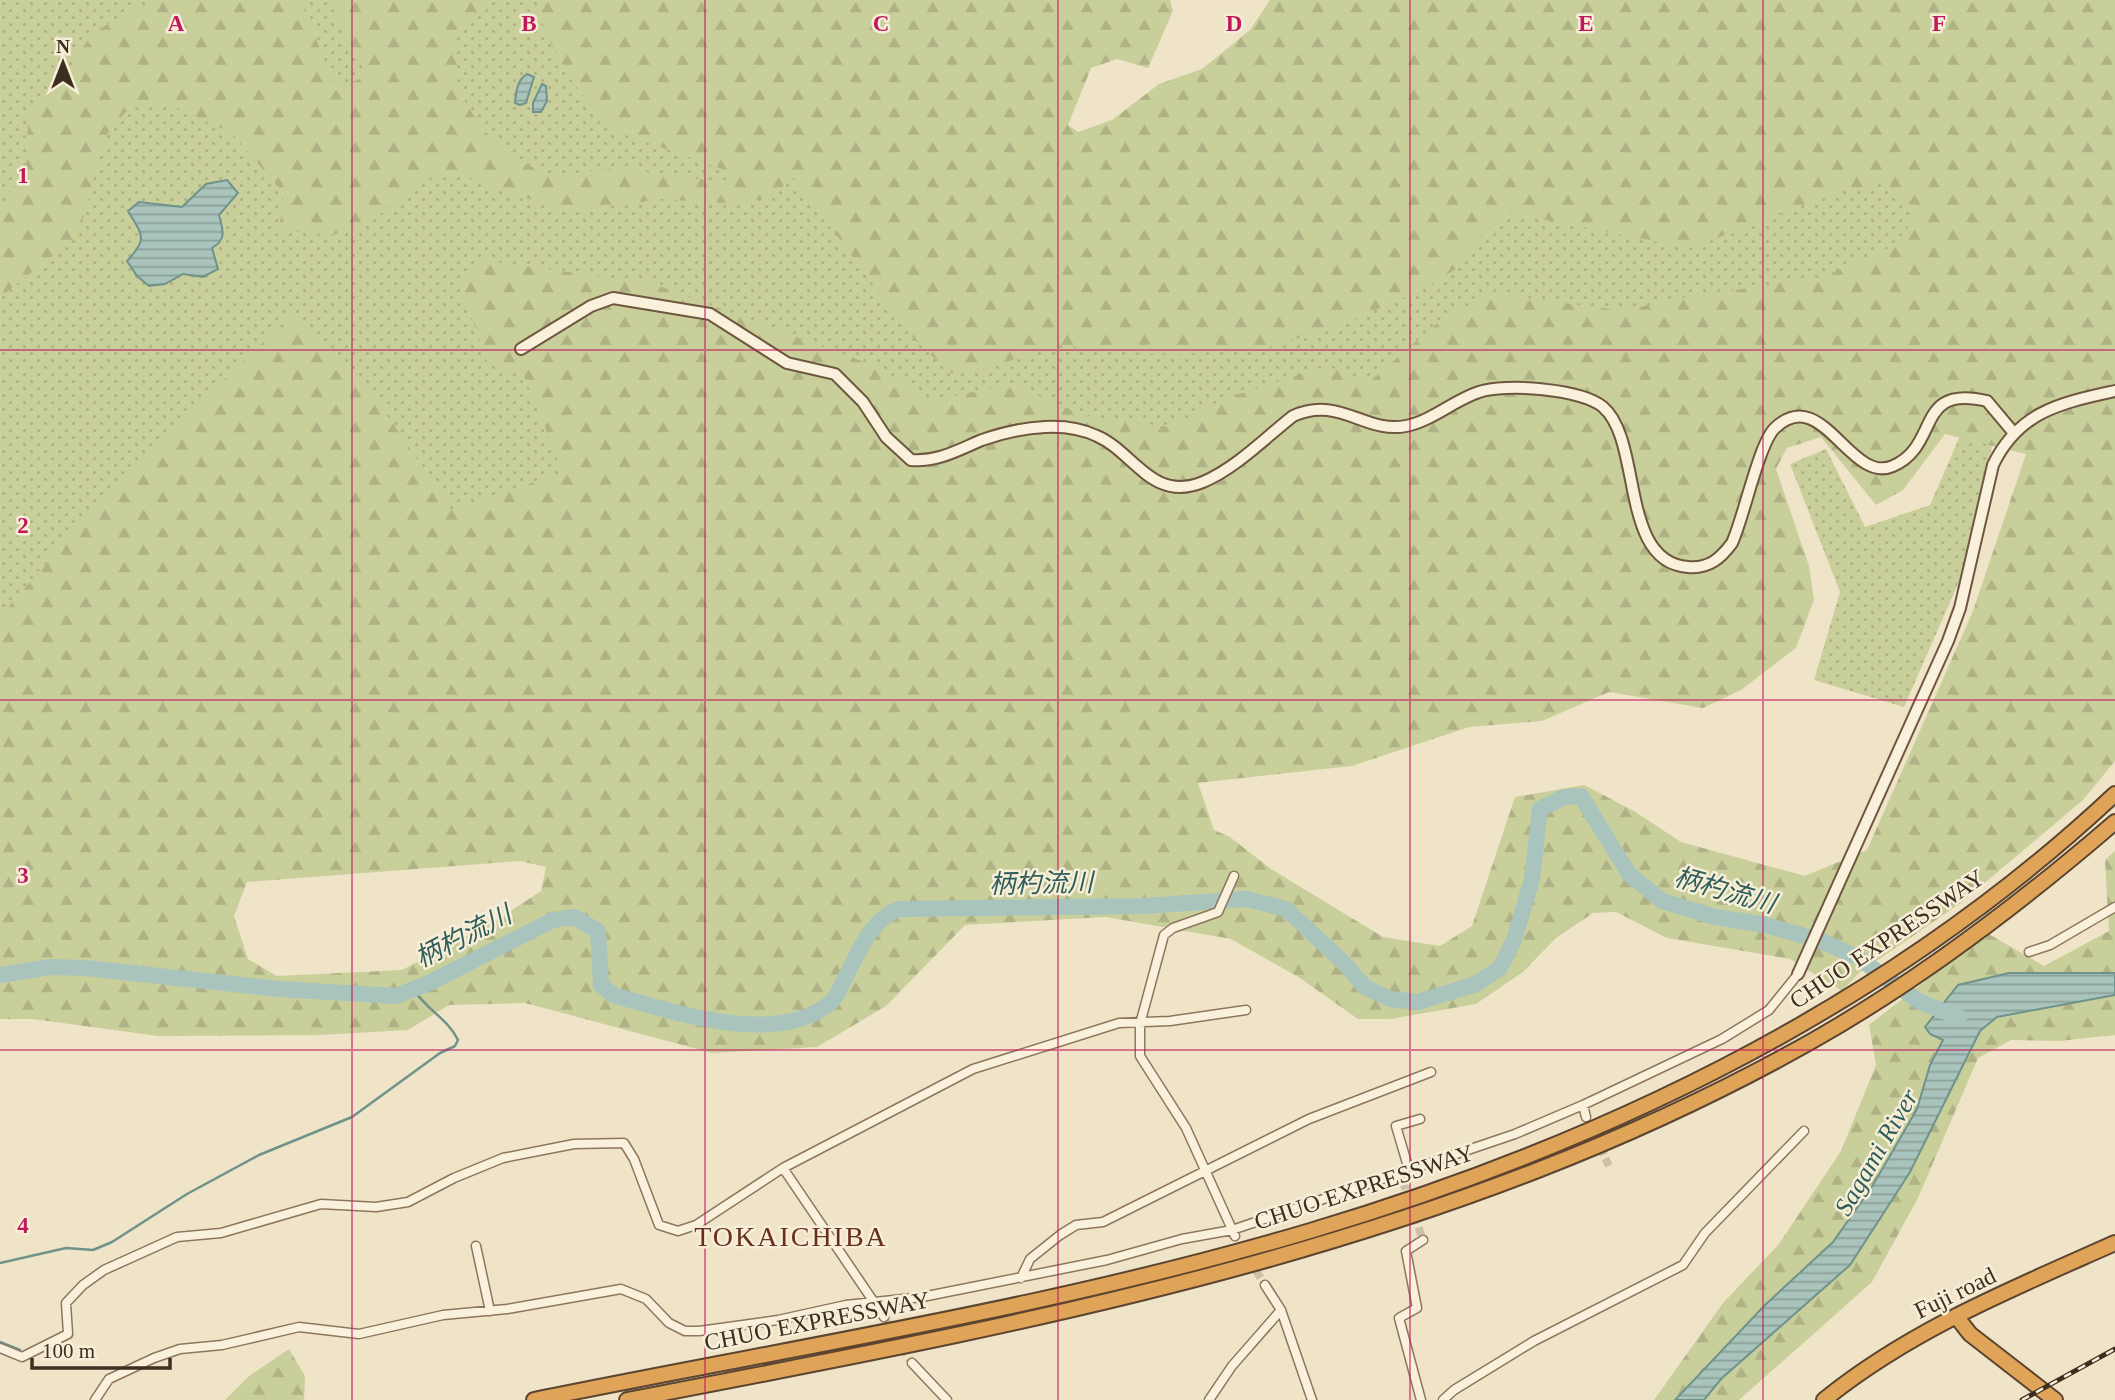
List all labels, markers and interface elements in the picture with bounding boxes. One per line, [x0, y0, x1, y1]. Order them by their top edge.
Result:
text: A [168, 11, 185, 36]
text: B [521, 11, 537, 36]
text: C [873, 11, 889, 36]
text: D [1226, 11, 1242, 36]
text: E [1578, 11, 1594, 36]
text: F [1932, 11, 1946, 36]
north arrow [28, 28, 98, 98]
text: N [56, 36, 70, 57]
text: 1 [17, 163, 29, 188]
text: 2 [17, 513, 29, 538]
water label: 柄杓流川 [1671, 862, 1782, 920]
text: 3 [17, 863, 29, 888]
street label: CHUO EXPRESSWAY [1785, 864, 1989, 1014]
water label: 柄杓流川 [989, 868, 1096, 899]
water label: 柄杓流川 [410, 899, 519, 973]
water label: Sagami River [1829, 1083, 1925, 1220]
street label: CHUO EXPRESSWAY [1251, 1139, 1477, 1235]
text: 4 [17, 1213, 29, 1238]
district label: TOKAICHIBA [694, 1221, 888, 1252]
street label: Fuji road [1910, 1262, 2000, 1324]
street label: CHUO EXPRESSWAY [702, 1286, 932, 1356]
scale bar [32, 1326, 170, 1370]
text: 100 m [42, 1339, 95, 1363]

